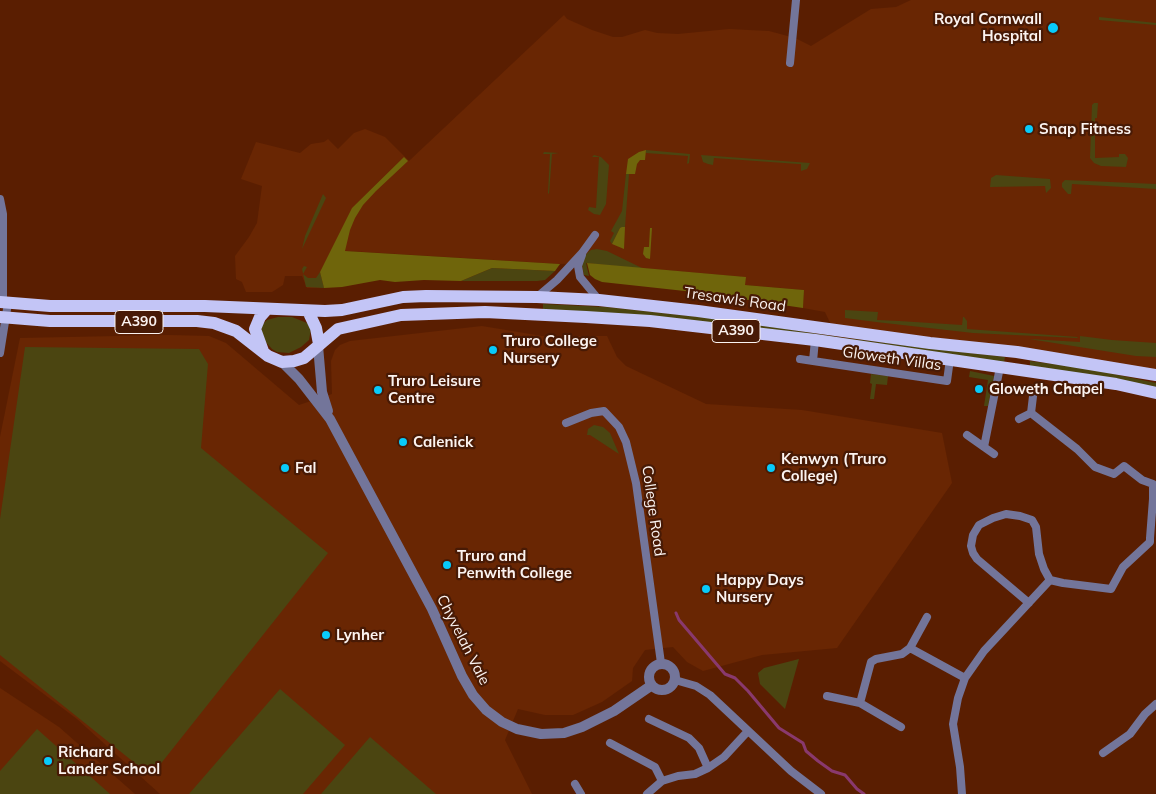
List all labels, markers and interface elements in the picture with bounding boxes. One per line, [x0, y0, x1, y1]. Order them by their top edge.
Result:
place label: Royal Cornwall Hospital [934, 10, 1042, 45]
marker: Royal Cornwall Hospital [1046, 21, 1060, 35]
place label: Snap Fitness [1039, 120, 1131, 138]
marker: Snap Fitness [1023, 123, 1035, 135]
street label: Tresawls Road [683, 284, 787, 316]
road number: A390 [115, 311, 163, 334]
road number: A390 [712, 320, 760, 342]
place label: Truro College Nursery [503, 332, 597, 367]
street label: Gloweth Villas [841, 343, 943, 375]
marker: Truro College Nursery [487, 344, 499, 356]
place label: Truro Leisure Centre [388, 372, 481, 407]
place label: Gloweth Chapel [989, 380, 1103, 398]
marker: Gloweth Chapel [973, 383, 985, 395]
marker: Truro Leisure Centre [372, 384, 384, 396]
place label: Calenick [413, 433, 473, 451]
marker: Calenick [397, 436, 409, 448]
place label: Kenwyn (Truro College) [781, 450, 886, 485]
place label: Fal [295, 459, 316, 477]
marker: Fal [279, 462, 291, 474]
marker: Kenwyn (Truro College) [765, 462, 777, 474]
street label: College Road [638, 464, 668, 558]
place label: Truro and Penwith College [457, 547, 572, 582]
marker: Truro and Penwith College [441, 559, 453, 571]
place label: Happy Days Nursery [716, 571, 804, 606]
marker: Happy Days Nursery [700, 583, 712, 595]
street label: Chyvelah Vale [433, 592, 493, 688]
place label: Lynher [336, 626, 384, 644]
marker: Lynher [320, 629, 332, 641]
place label: Richard Lander School [58, 743, 160, 778]
marker: Richard Lander School [42, 755, 54, 767]

